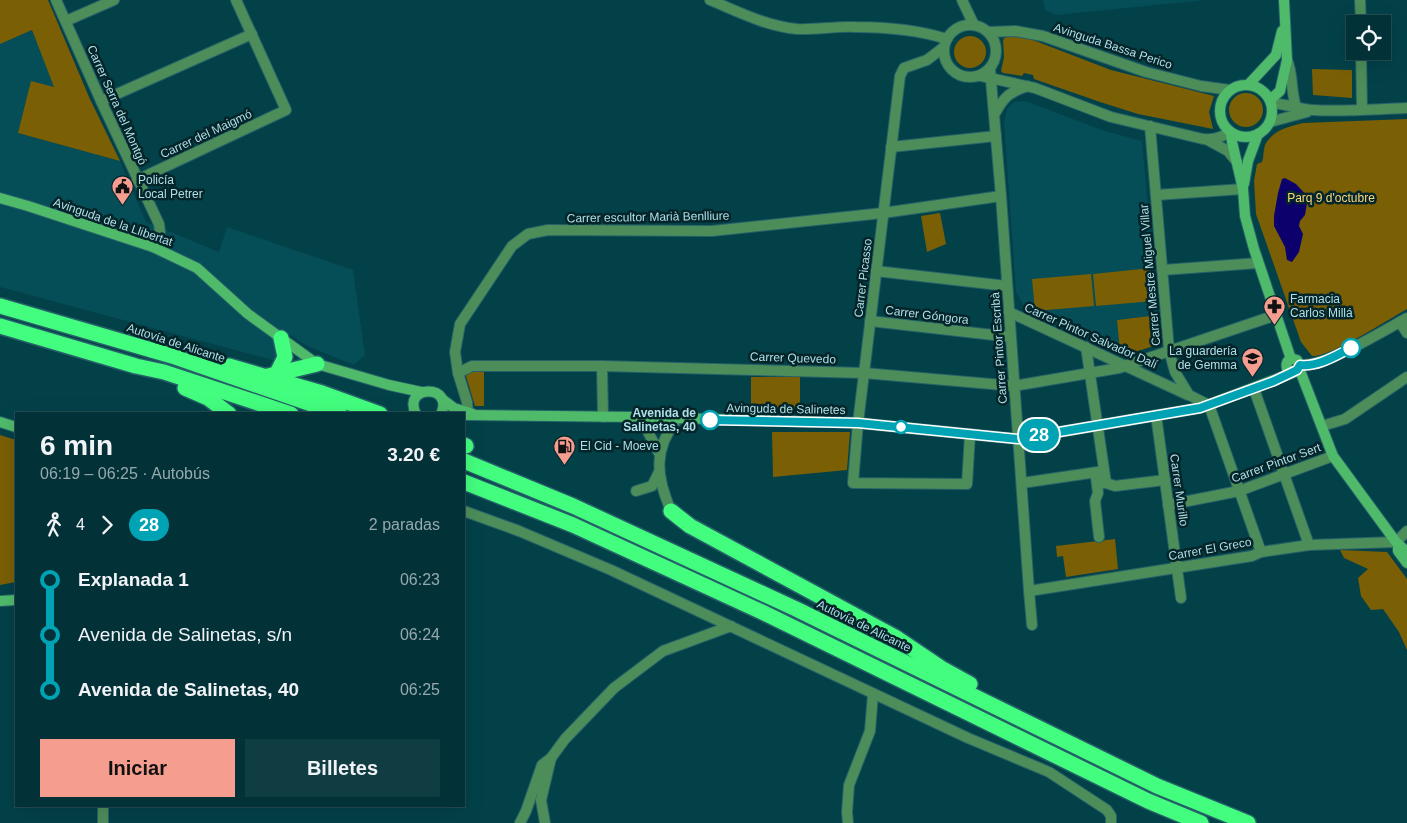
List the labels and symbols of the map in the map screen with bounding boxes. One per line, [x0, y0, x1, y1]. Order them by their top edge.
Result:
street label: Avinguda Bassa Perico [1052, 20, 1174, 72]
street label: Carrer Serra del Montgó [84, 43, 150, 167]
street label: Carrer del Maigmó [158, 107, 254, 161]
place label: Policía Local Petrer [138, 173, 203, 201]
public building icon: Policía Local Petrer [110, 175, 134, 206]
park label: Parq 9 d'octubre [1287, 191, 1375, 205]
street label: Avinguda de la Llibertat [52, 195, 175, 249]
street label: Carrer Mestre Miguel Villar [1137, 203, 1163, 347]
street label: Carrer escultor Marià Benlliure [567, 209, 730, 225]
street label: Carrer Picasso [851, 237, 875, 318]
street label: Carrer Pintor Escribà [988, 291, 1010, 404]
place label: Farmacia Carlos Millá [1290, 292, 1353, 320]
pharmacy icon: Farmacia Carlos Millá [1262, 294, 1286, 325]
street label: Carrer Pintor Salvador Dalí [1022, 300, 1160, 372]
street label: Carrer Góngora [884, 303, 970, 327]
street label: Autovía de Alicante [125, 320, 227, 366]
unlabelled marker [1341, 338, 1361, 358]
place label: La guardería de Gemma [1169, 344, 1237, 372]
school or university icon: La guardería de Gemma [1241, 346, 1265, 377]
street label: Carrer Quevedo [750, 350, 837, 367]
street label: Avinguda de Salinetes [726, 401, 846, 417]
place label: Avenida de Salinetas, 40 [623, 406, 696, 434]
marker: Avenida de Salinetas, 40 [700, 410, 720, 430]
line badge: 28 [1016, 419, 1062, 451]
unlabelled marker [894, 420, 908, 434]
fuel station icon: El Cid - Moeve [552, 434, 576, 465]
place label: El Cid - Moeve [580, 439, 659, 453]
street label: Carrer Pintor Sert [1229, 440, 1323, 486]
street label: Carrer Murillo [1167, 453, 1191, 527]
street label: Carrer El Greco [1167, 535, 1253, 563]
street label: Autovía de Alicante [815, 597, 914, 655]

